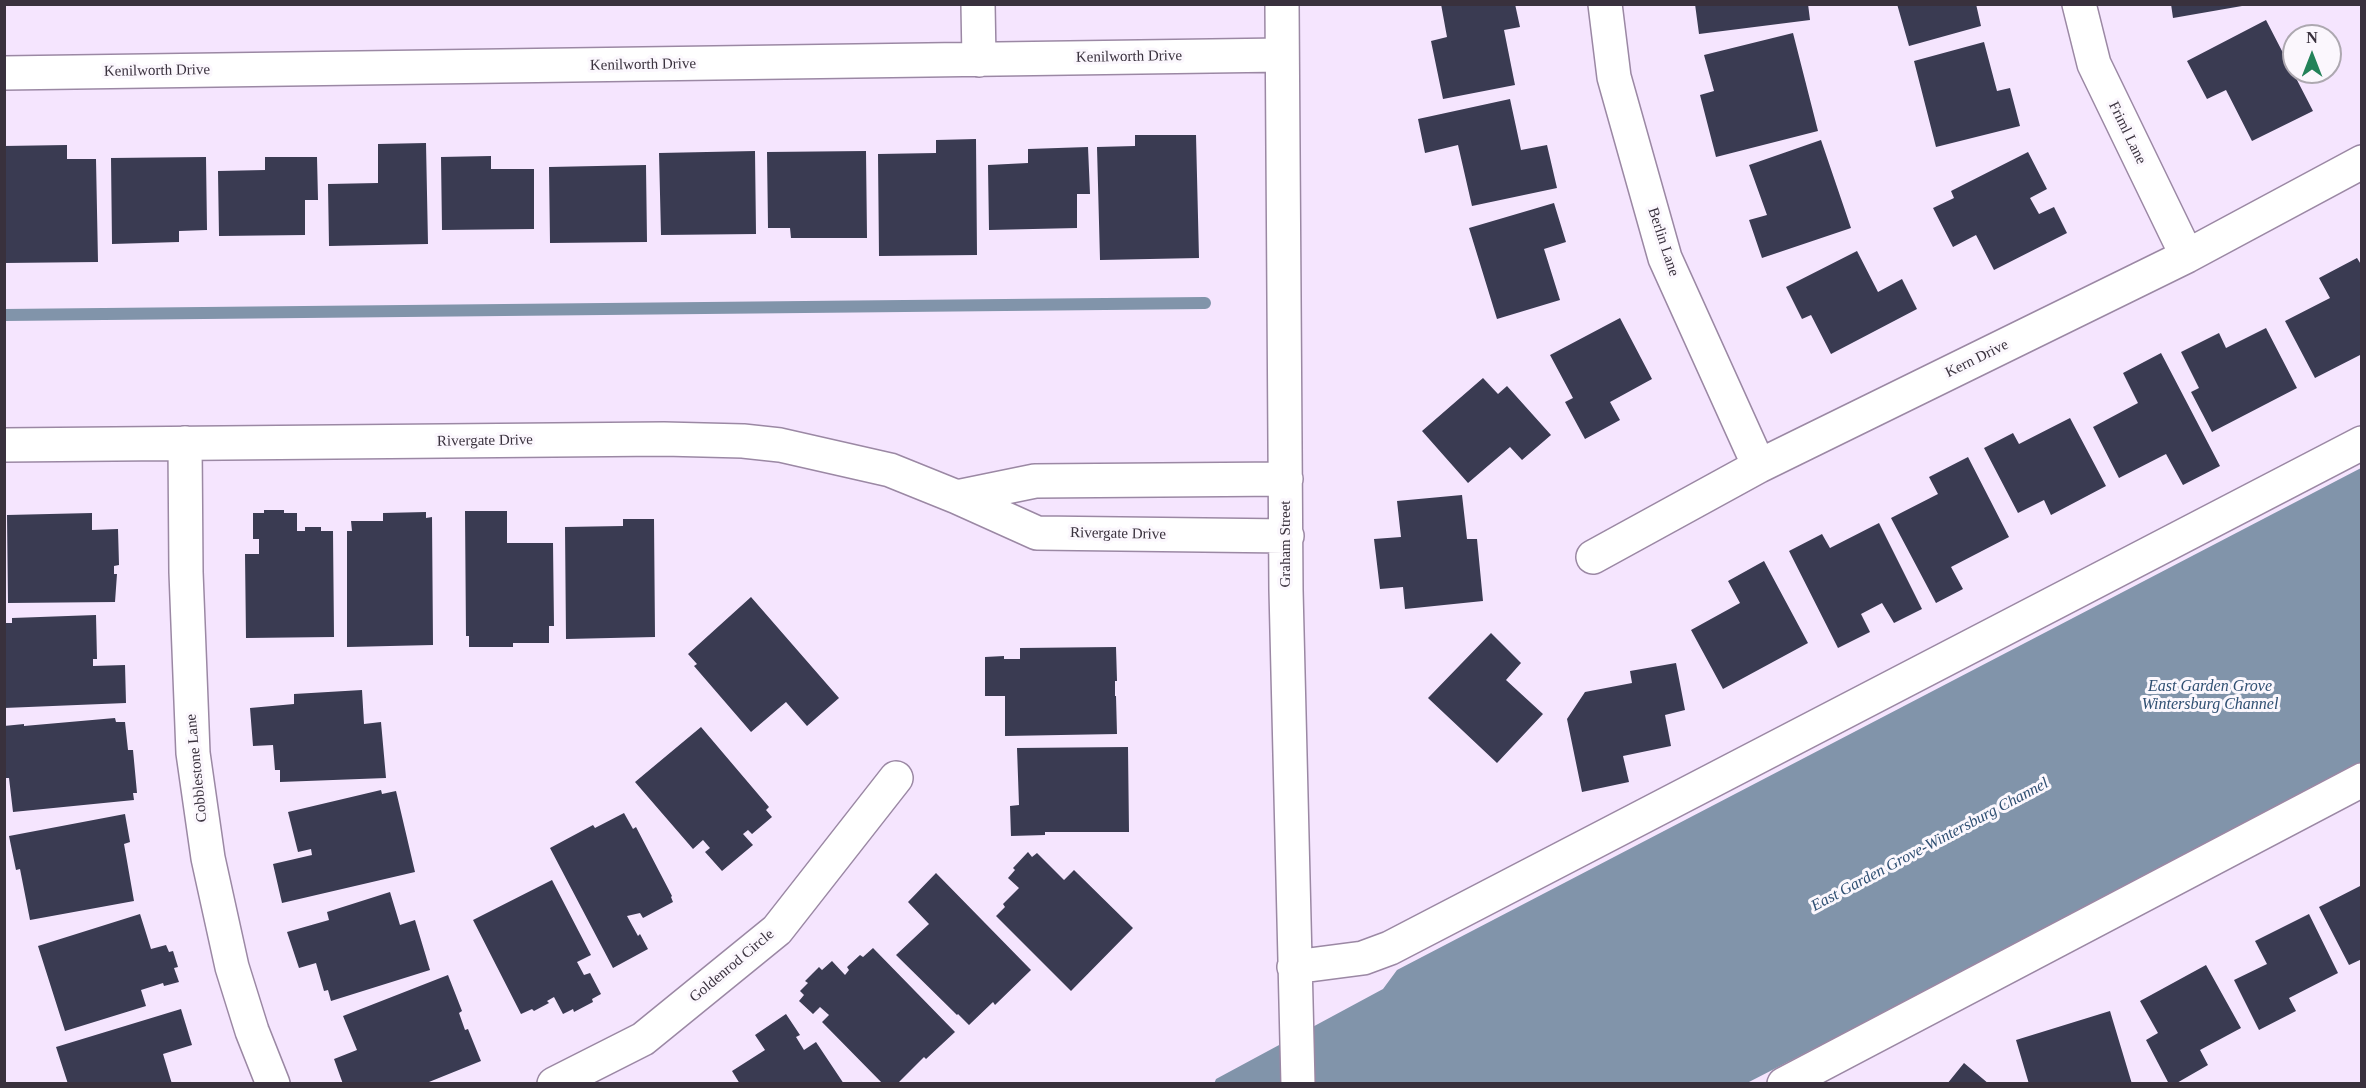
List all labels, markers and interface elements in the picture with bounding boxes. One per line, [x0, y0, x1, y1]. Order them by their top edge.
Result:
north arrow [2282, 24, 2342, 84]
text: N [2306, 29, 2318, 46]
street label: Kenilworth Drive [1076, 47, 1182, 67]
street label: Kenilworth Drive [590, 55, 696, 75]
street label: Kenilworth Drive [104, 61, 210, 81]
street label: Friml Lane [2104, 99, 2150, 167]
street label: Berlin Lane [1643, 205, 1683, 279]
street label: Kern Drive [1943, 336, 2011, 382]
street label: Rivergate Drive [437, 431, 533, 451]
street label: Graham Street [1277, 500, 1295, 588]
street label: Rivergate Drive [1070, 524, 1166, 544]
water label: East Garden Grove Wintersburg Channel [2142, 677, 2278, 715]
street label: Cobblestone Lane [182, 713, 212, 823]
water label: East Garden Grove-Wintersburg Channel [1808, 774, 2052, 916]
street label: Goldenrod Circle [686, 926, 778, 1006]

